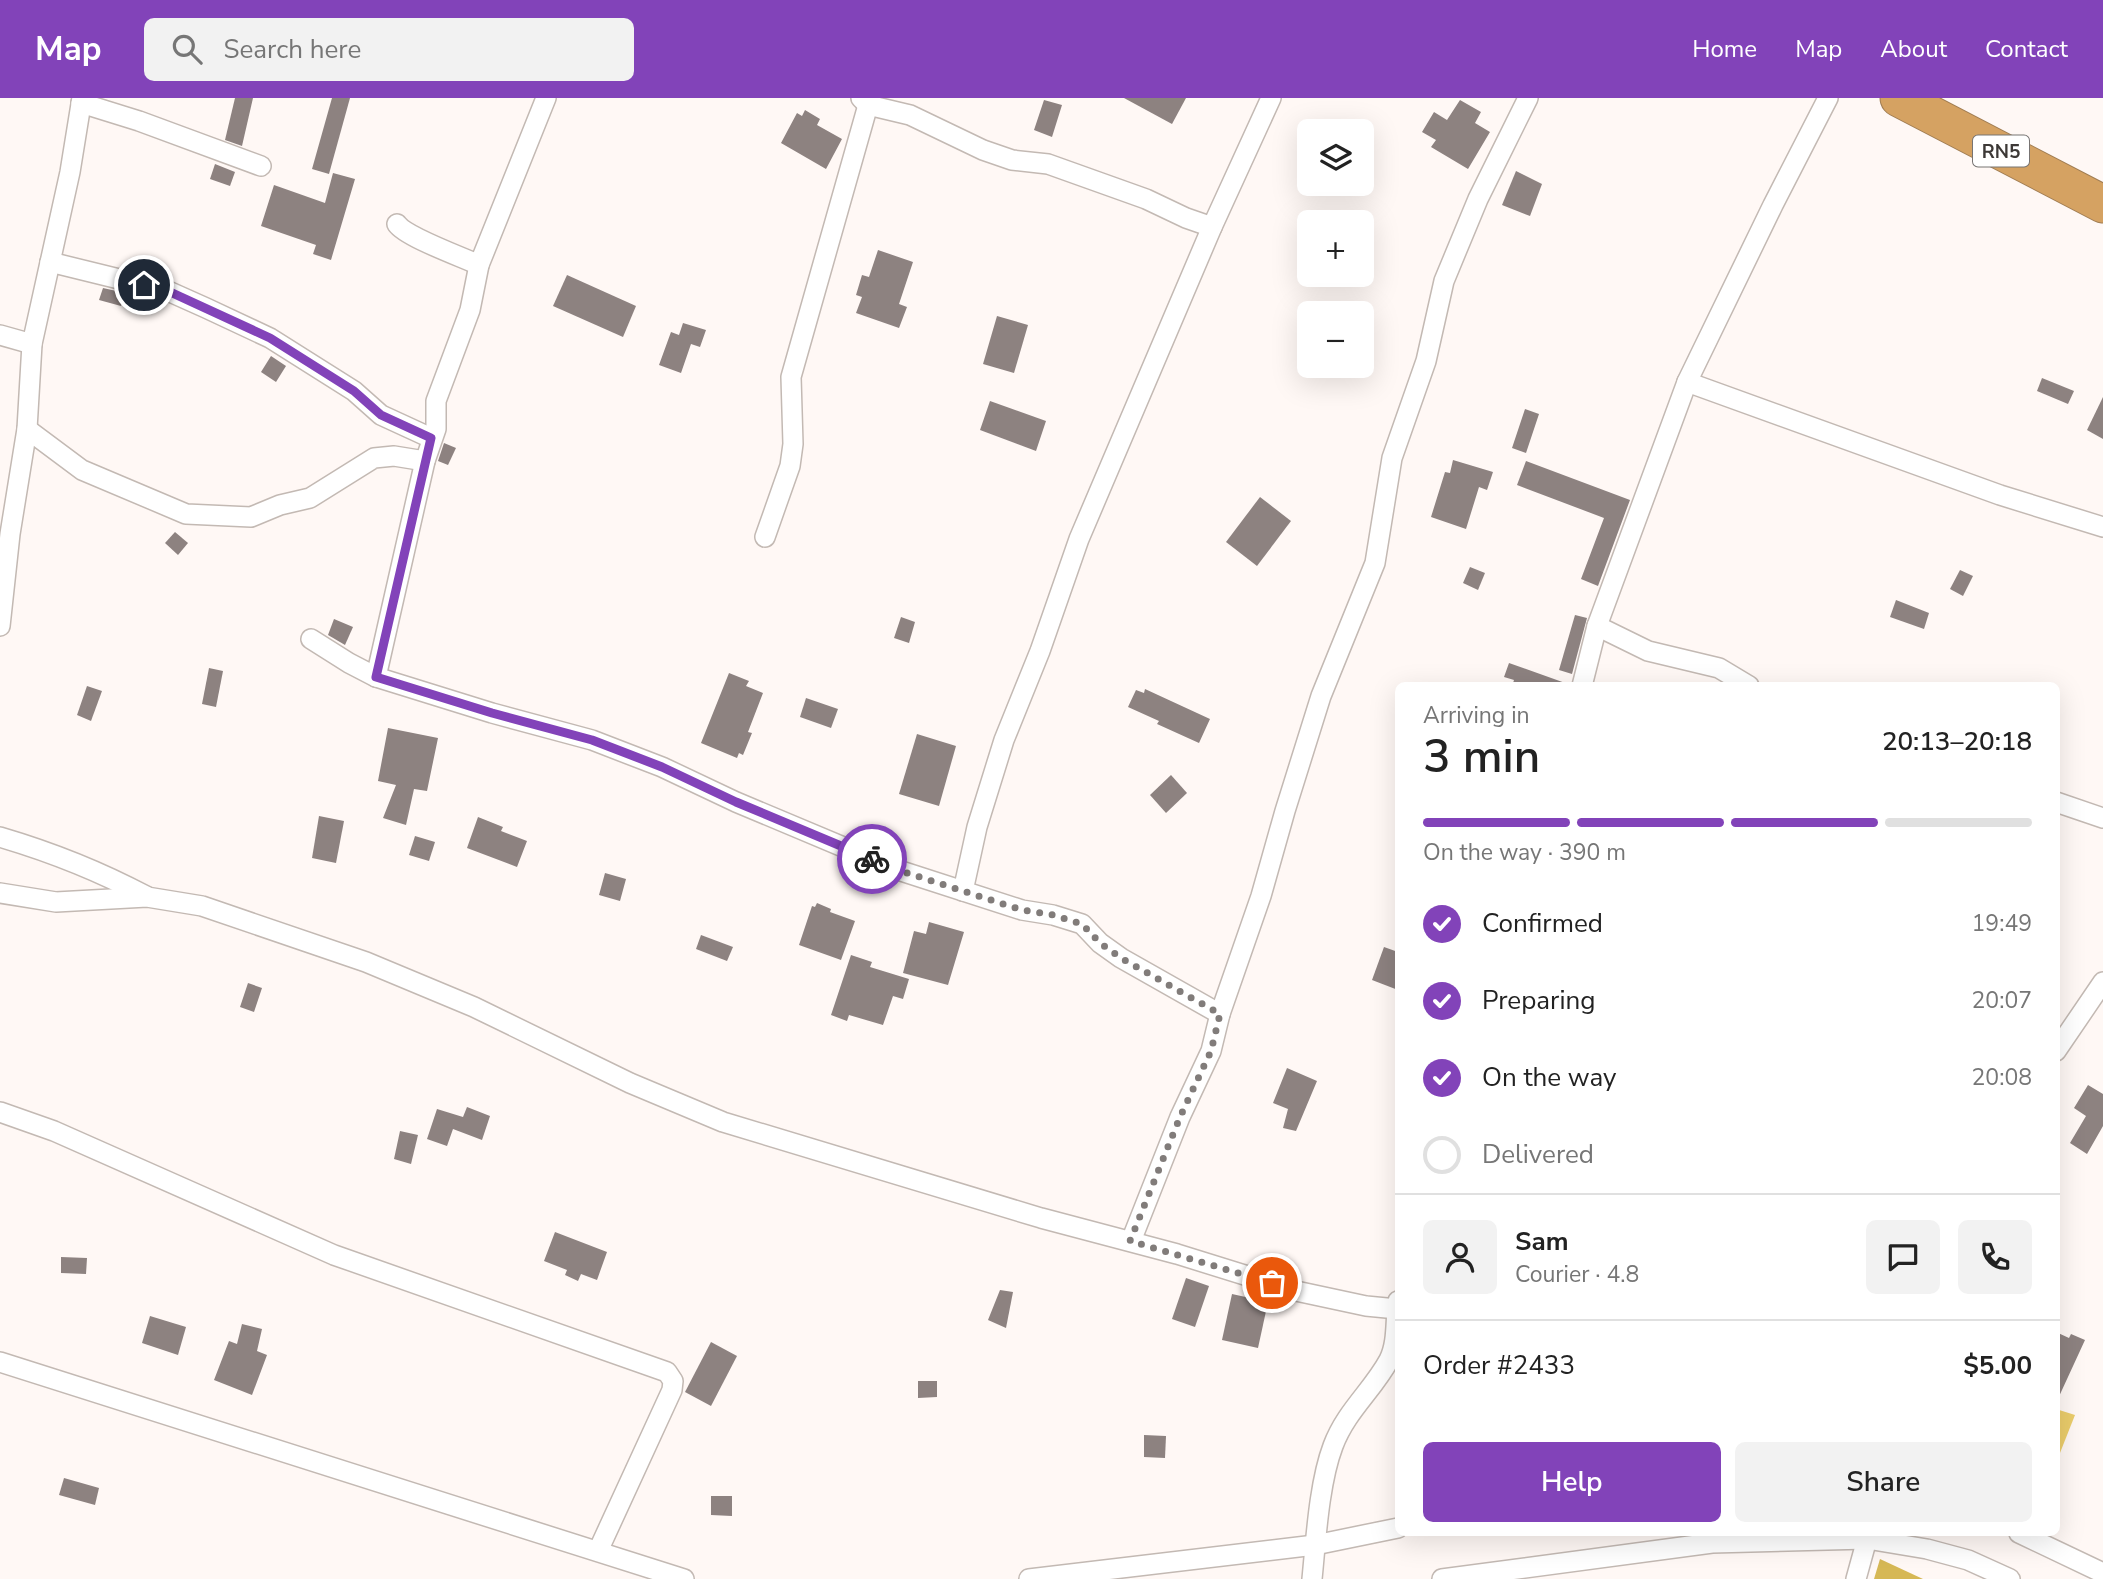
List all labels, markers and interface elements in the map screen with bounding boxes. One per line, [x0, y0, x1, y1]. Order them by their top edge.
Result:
search box [144, 18, 634, 81]
text: Map [35, 27, 102, 72]
icon: search [168, 30, 206, 68]
text: Search here [224, 32, 361, 67]
text: Home [1692, 33, 1757, 65]
text: Map [1795, 33, 1842, 65]
text: About [1880, 33, 1947, 65]
text: Contact [1985, 33, 2068, 65]
map controls [1297, 119, 1374, 378]
button: layers [1297, 119, 1374, 196]
road number: RN5 [1973, 136, 2029, 166]
button: + [1297, 210, 1374, 287]
pin [114, 255, 174, 315]
icon: home [125, 266, 163, 304]
button: − [1297, 301, 1374, 378]
text: Arriving in [1423, 700, 1530, 731]
text: 20:13–20:18 [1882, 724, 2032, 759]
text: 3 min [1423, 725, 1540, 788]
courier [837, 824, 907, 894]
text: On the way · 390 m [1423, 837, 1626, 868]
icon: bike [853, 840, 891, 878]
icon: check [1423, 905, 1461, 943]
text: Confirmed [1482, 906, 1603, 941]
text: 19:49 [1972, 908, 2032, 939]
icon: check [1423, 982, 1461, 1020]
text: Preparing [1482, 983, 1595, 1018]
text: 20:07 [1972, 985, 2032, 1016]
icon: check [1423, 1059, 1461, 1097]
text: On the way [1482, 1060, 1616, 1095]
text: 20:08 [1972, 1062, 2032, 1093]
text: Delivered [1482, 1137, 1594, 1172]
button: person [1423, 1220, 1497, 1294]
button: chat [1866, 1220, 1940, 1294]
button: phone [1958, 1220, 2032, 1294]
text: Sam [1515, 1224, 1568, 1259]
pin [1242, 1253, 1302, 1313]
text: Courier · 4.8 [1515, 1259, 1639, 1290]
icon: bag [1253, 1264, 1291, 1302]
text: Order #2433 [1423, 1348, 1575, 1383]
text: $5.00 [1963, 1348, 2032, 1383]
button: Help [1423, 1442, 1721, 1522]
button: Share [1735, 1442, 2032, 1522]

